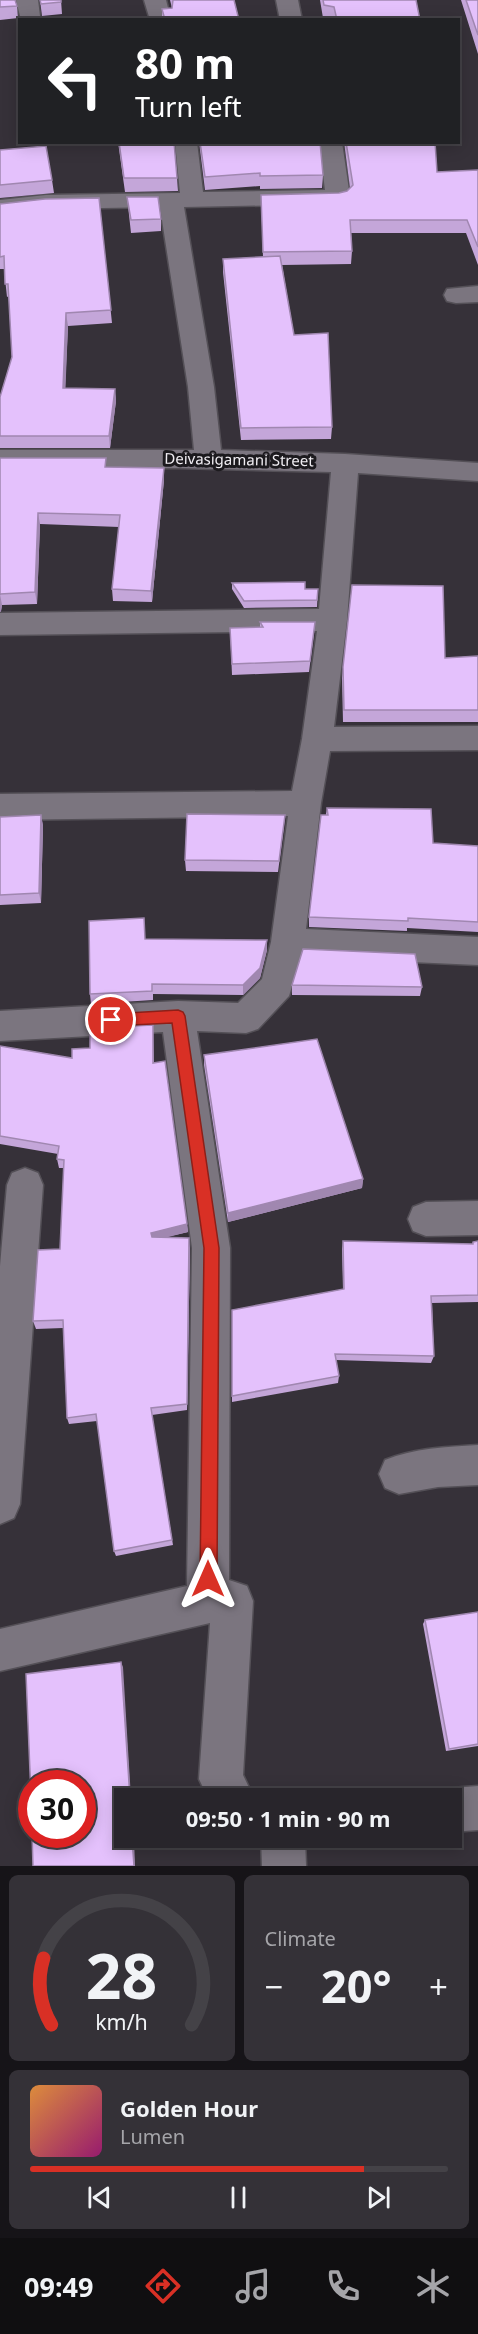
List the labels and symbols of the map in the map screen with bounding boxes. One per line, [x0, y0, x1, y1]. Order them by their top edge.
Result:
street label: Deivasigamani Street [164, 448, 314, 470]
pin [85, 994, 136, 1045]
position arrow [176, 1547, 240, 1611]
speed limit sign: 30 [18, 1770, 96, 1848]

